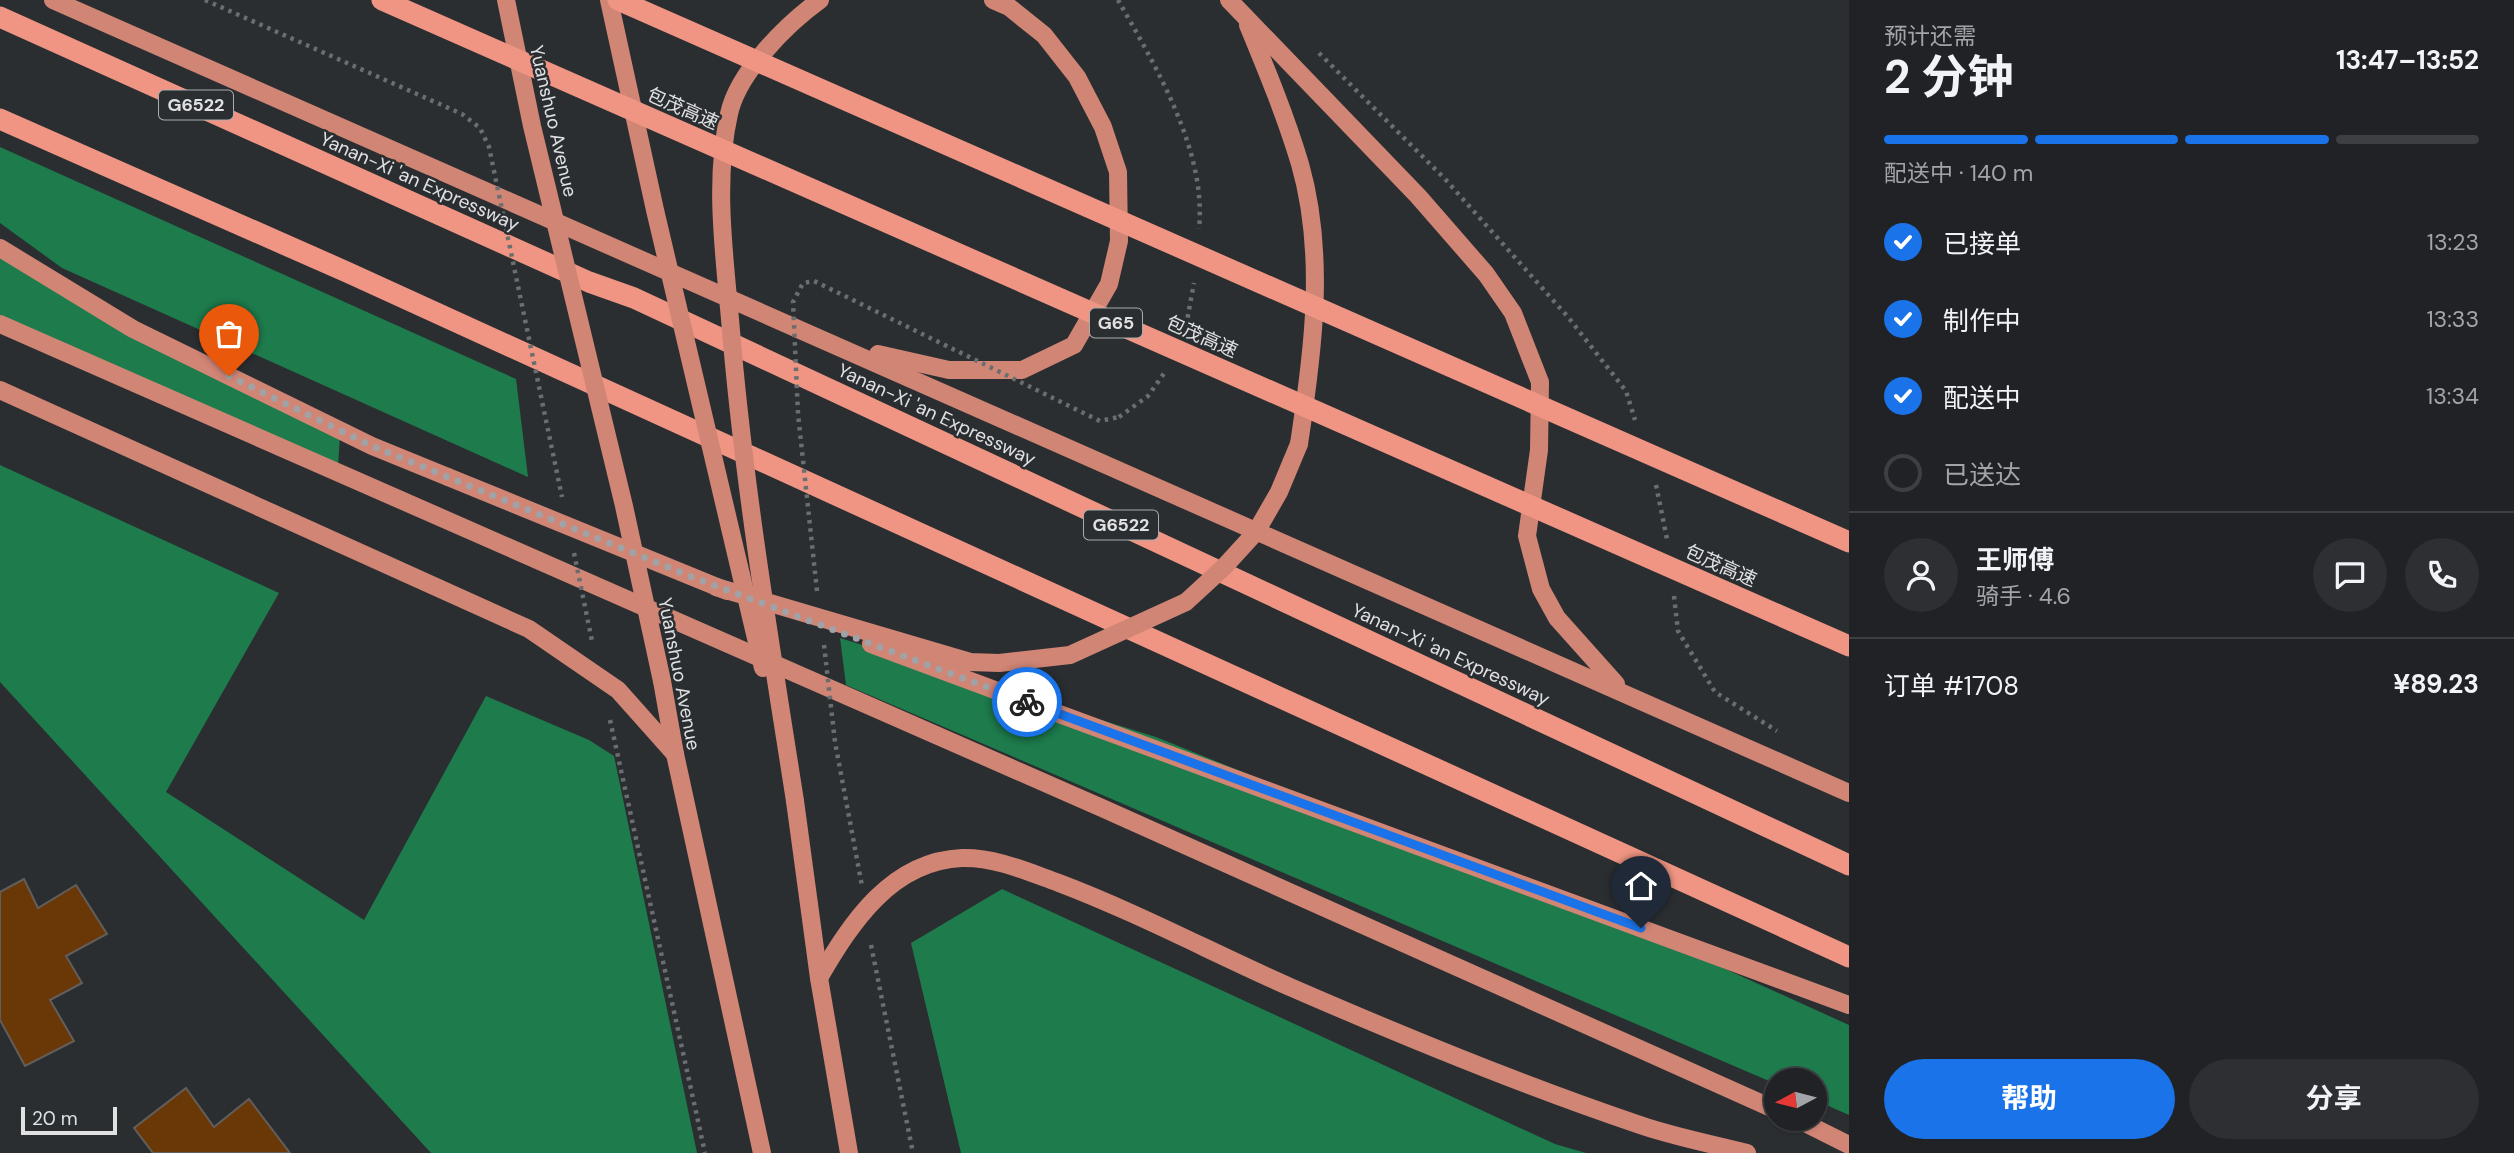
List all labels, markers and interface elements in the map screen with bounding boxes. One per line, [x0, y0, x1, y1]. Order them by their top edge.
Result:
text: 预计还需 [1884, 21, 1976, 51]
street label: Yuanshuo Avenue [524, 43, 583, 199]
text: 13:47–13:52 [2336, 43, 2479, 77]
text: 2 分钟 [1884, 47, 2013, 107]
street label: 包茂高速 [643, 82, 723, 135]
road number: G6522 [159, 90, 233, 120]
street label: Yanan-Xi 'an Expressway [316, 126, 524, 237]
text: 配送中 · 140 m [1884, 158, 2033, 188]
icon: check [1884, 223, 1922, 261]
text: 已接单 [1943, 227, 2021, 261]
text: 13:23 [2427, 227, 2479, 257]
icon: check [1884, 300, 1922, 338]
pin [199, 304, 259, 376]
text: 制作中 [1943, 304, 2021, 338]
text: 13:33 [2426, 304, 2479, 334]
road number: G65 [1090, 309, 1142, 338]
street label: 包茂高速 [1162, 310, 1242, 363]
icon: bag [210, 315, 248, 353]
street label: Yanan-Xi 'an Expressway [834, 358, 1040, 472]
icon: check [1884, 377, 1922, 415]
text: 配送中 [1943, 381, 2021, 415]
text: 13:34 [2426, 381, 2479, 411]
text: 已送达 [1943, 458, 2021, 492]
road number: G6522 [1084, 510, 1158, 540]
button: person [1884, 538, 1958, 612]
button: chat [2313, 538, 2387, 612]
button: phone [2405, 538, 2479, 612]
street label: 包茂高速 [1681, 539, 1761, 592]
text: 王师傅 [1976, 543, 2054, 577]
text: 骑手 · 4.6 [1976, 581, 2071, 611]
street label: Yuanshuo Avenue [652, 596, 707, 752]
street label: Yanan-Xi 'an Expressway [1348, 598, 1554, 712]
courier [992, 667, 1062, 737]
text: ¥89.23 [2393, 667, 2479, 701]
text: 订单 #1708 [1884, 669, 2019, 703]
icon: bike [1008, 683, 1046, 721]
pin [1611, 856, 1671, 928]
icon: home [1622, 867, 1660, 905]
button: 帮助 [1884, 1059, 2175, 1139]
button: 分享 [2189, 1059, 2479, 1139]
north arrow [1764, 1068, 1827, 1130]
map controls [1764, 1068, 1827, 1131]
scale bar [21, 1104, 117, 1136]
text: 20 m [32, 1106, 78, 1131]

